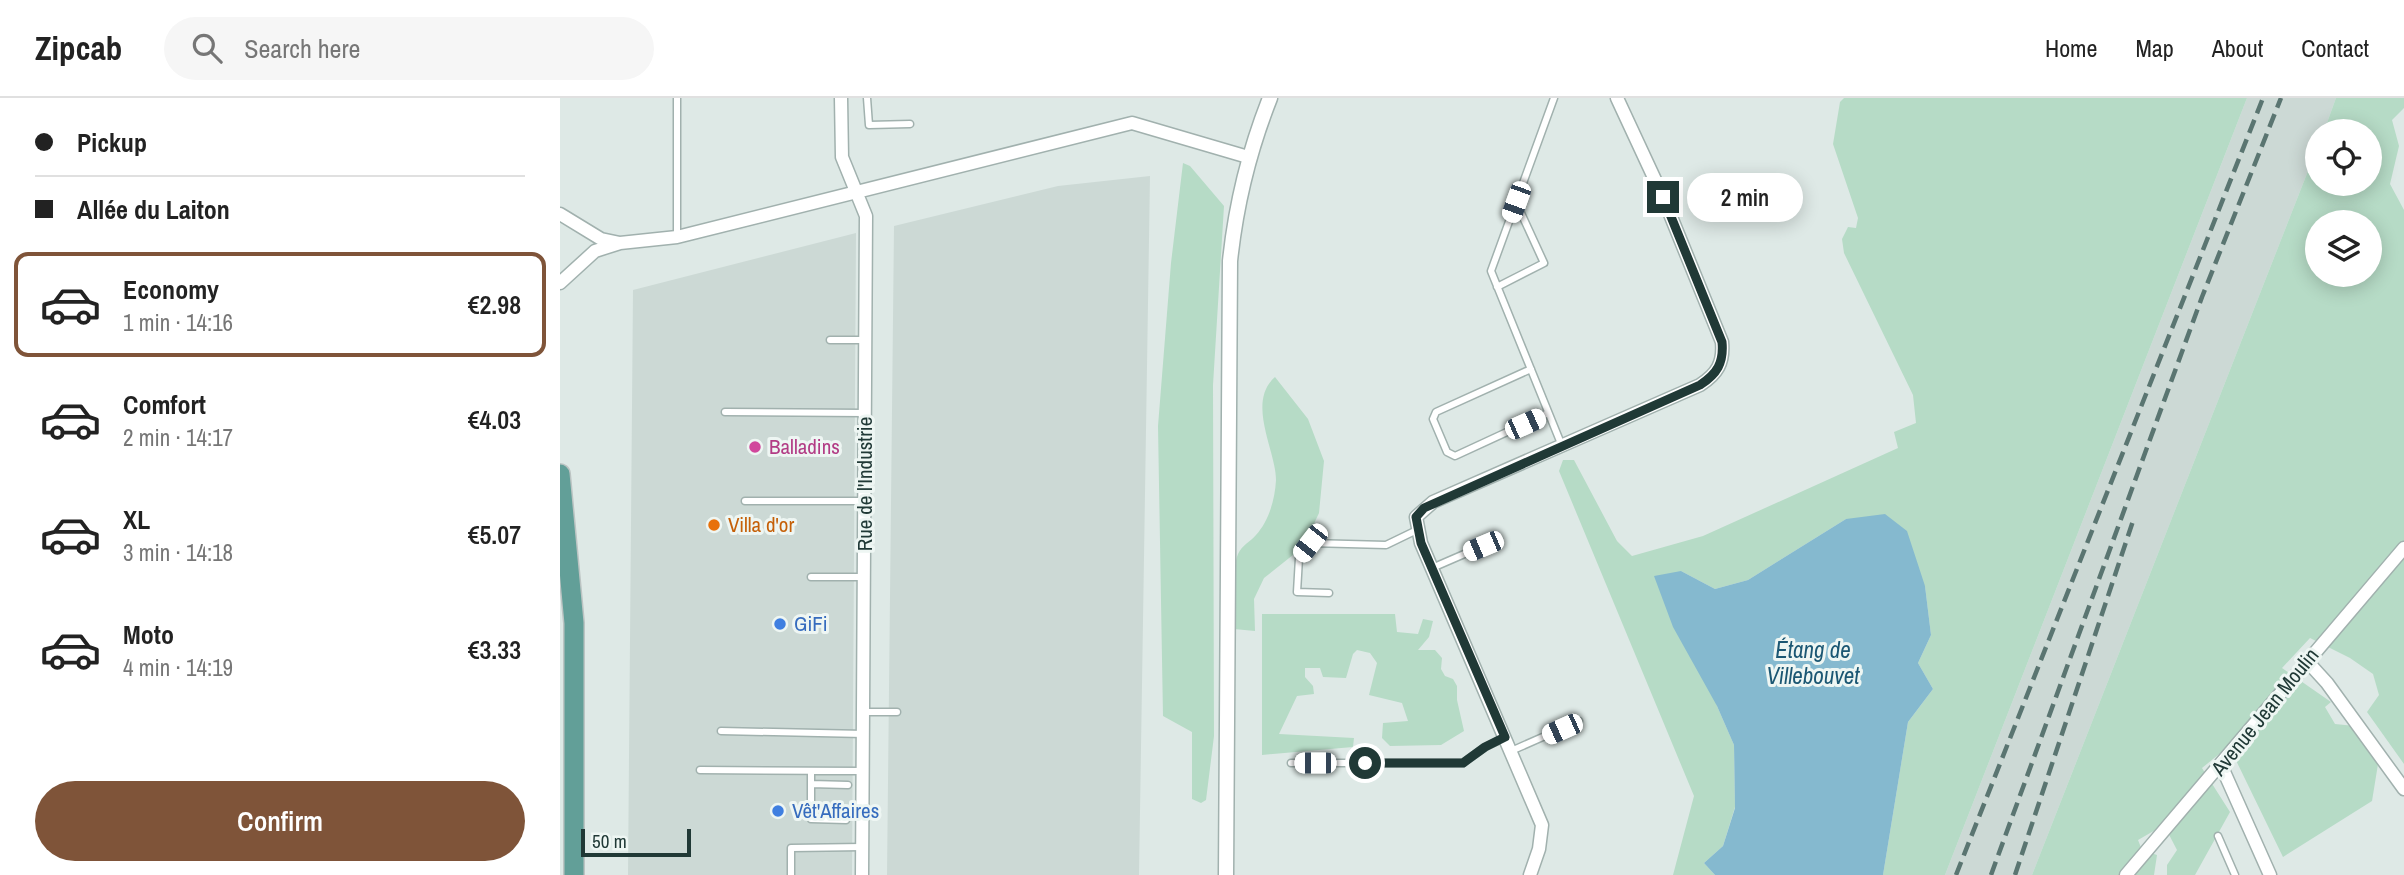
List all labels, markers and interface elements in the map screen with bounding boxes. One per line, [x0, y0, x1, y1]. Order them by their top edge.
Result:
search box [164, 17, 654, 80]
text: Zipcab [35, 26, 122, 70]
icon: search [188, 29, 226, 67]
text: Search here [244, 31, 360, 66]
text: Home [2045, 32, 2097, 64]
text: Map [2135, 32, 2174, 64]
text: About [2212, 32, 2263, 64]
text: Contact [2301, 32, 2369, 64]
map controls [2305, 119, 2382, 287]
button: locate [2305, 119, 2382, 196]
text: Pickup [77, 125, 147, 160]
callout: 2 min [1688, 172, 1803, 222]
car [1499, 179, 1534, 225]
route end [1647, 181, 1679, 213]
text: 2 min [1721, 182, 1769, 213]
text: Allée du Laiton [77, 192, 230, 227]
button: layers [2305, 210, 2382, 287]
text: Economy [123, 272, 219, 307]
icon: car [39, 273, 102, 336]
text: €2.98 [468, 287, 521, 322]
text: 1 min · 14:16 [123, 307, 233, 338]
text: Comfort [123, 387, 206, 422]
icon: car [39, 388, 102, 451]
text: €4.03 [468, 402, 521, 437]
car [1502, 406, 1549, 442]
street label: Rue de l'Industrie [850, 417, 879, 551]
text: 2 min · 14:17 [123, 422, 233, 453]
place label: Balladins [769, 432, 840, 461]
marker: Balladins [747, 439, 763, 455]
text: XL [123, 502, 150, 537]
icon: car [39, 503, 102, 566]
place label: Villa d'or [728, 510, 794, 539]
text: €5.07 [468, 517, 521, 552]
marker: Villa d'or [706, 517, 722, 533]
car [1289, 520, 1332, 566]
car [1460, 528, 1507, 564]
text: 3 min · 14:18 [123, 537, 233, 568]
place label: GiFi [794, 609, 828, 638]
marker: GiFi [772, 616, 788, 632]
text: Moto [123, 617, 174, 652]
icon: car [39, 618, 102, 681]
text: €3.33 [468, 632, 521, 667]
water label: Étang de Villebouvet [1767, 634, 1860, 691]
street label: Avenue Jean Moulin [2203, 642, 2325, 782]
text: 4 min · 14:19 [123, 652, 233, 683]
car [1539, 711, 1586, 747]
route start [1349, 747, 1381, 779]
car [1295, 753, 1337, 774]
button: Confirm [35, 781, 525, 861]
place label: Vêt'Affaires [792, 796, 879, 825]
marker: Vêt'Affaires [770, 803, 786, 819]
scale bar [581, 826, 691, 858]
text: 50 m [592, 828, 627, 854]

